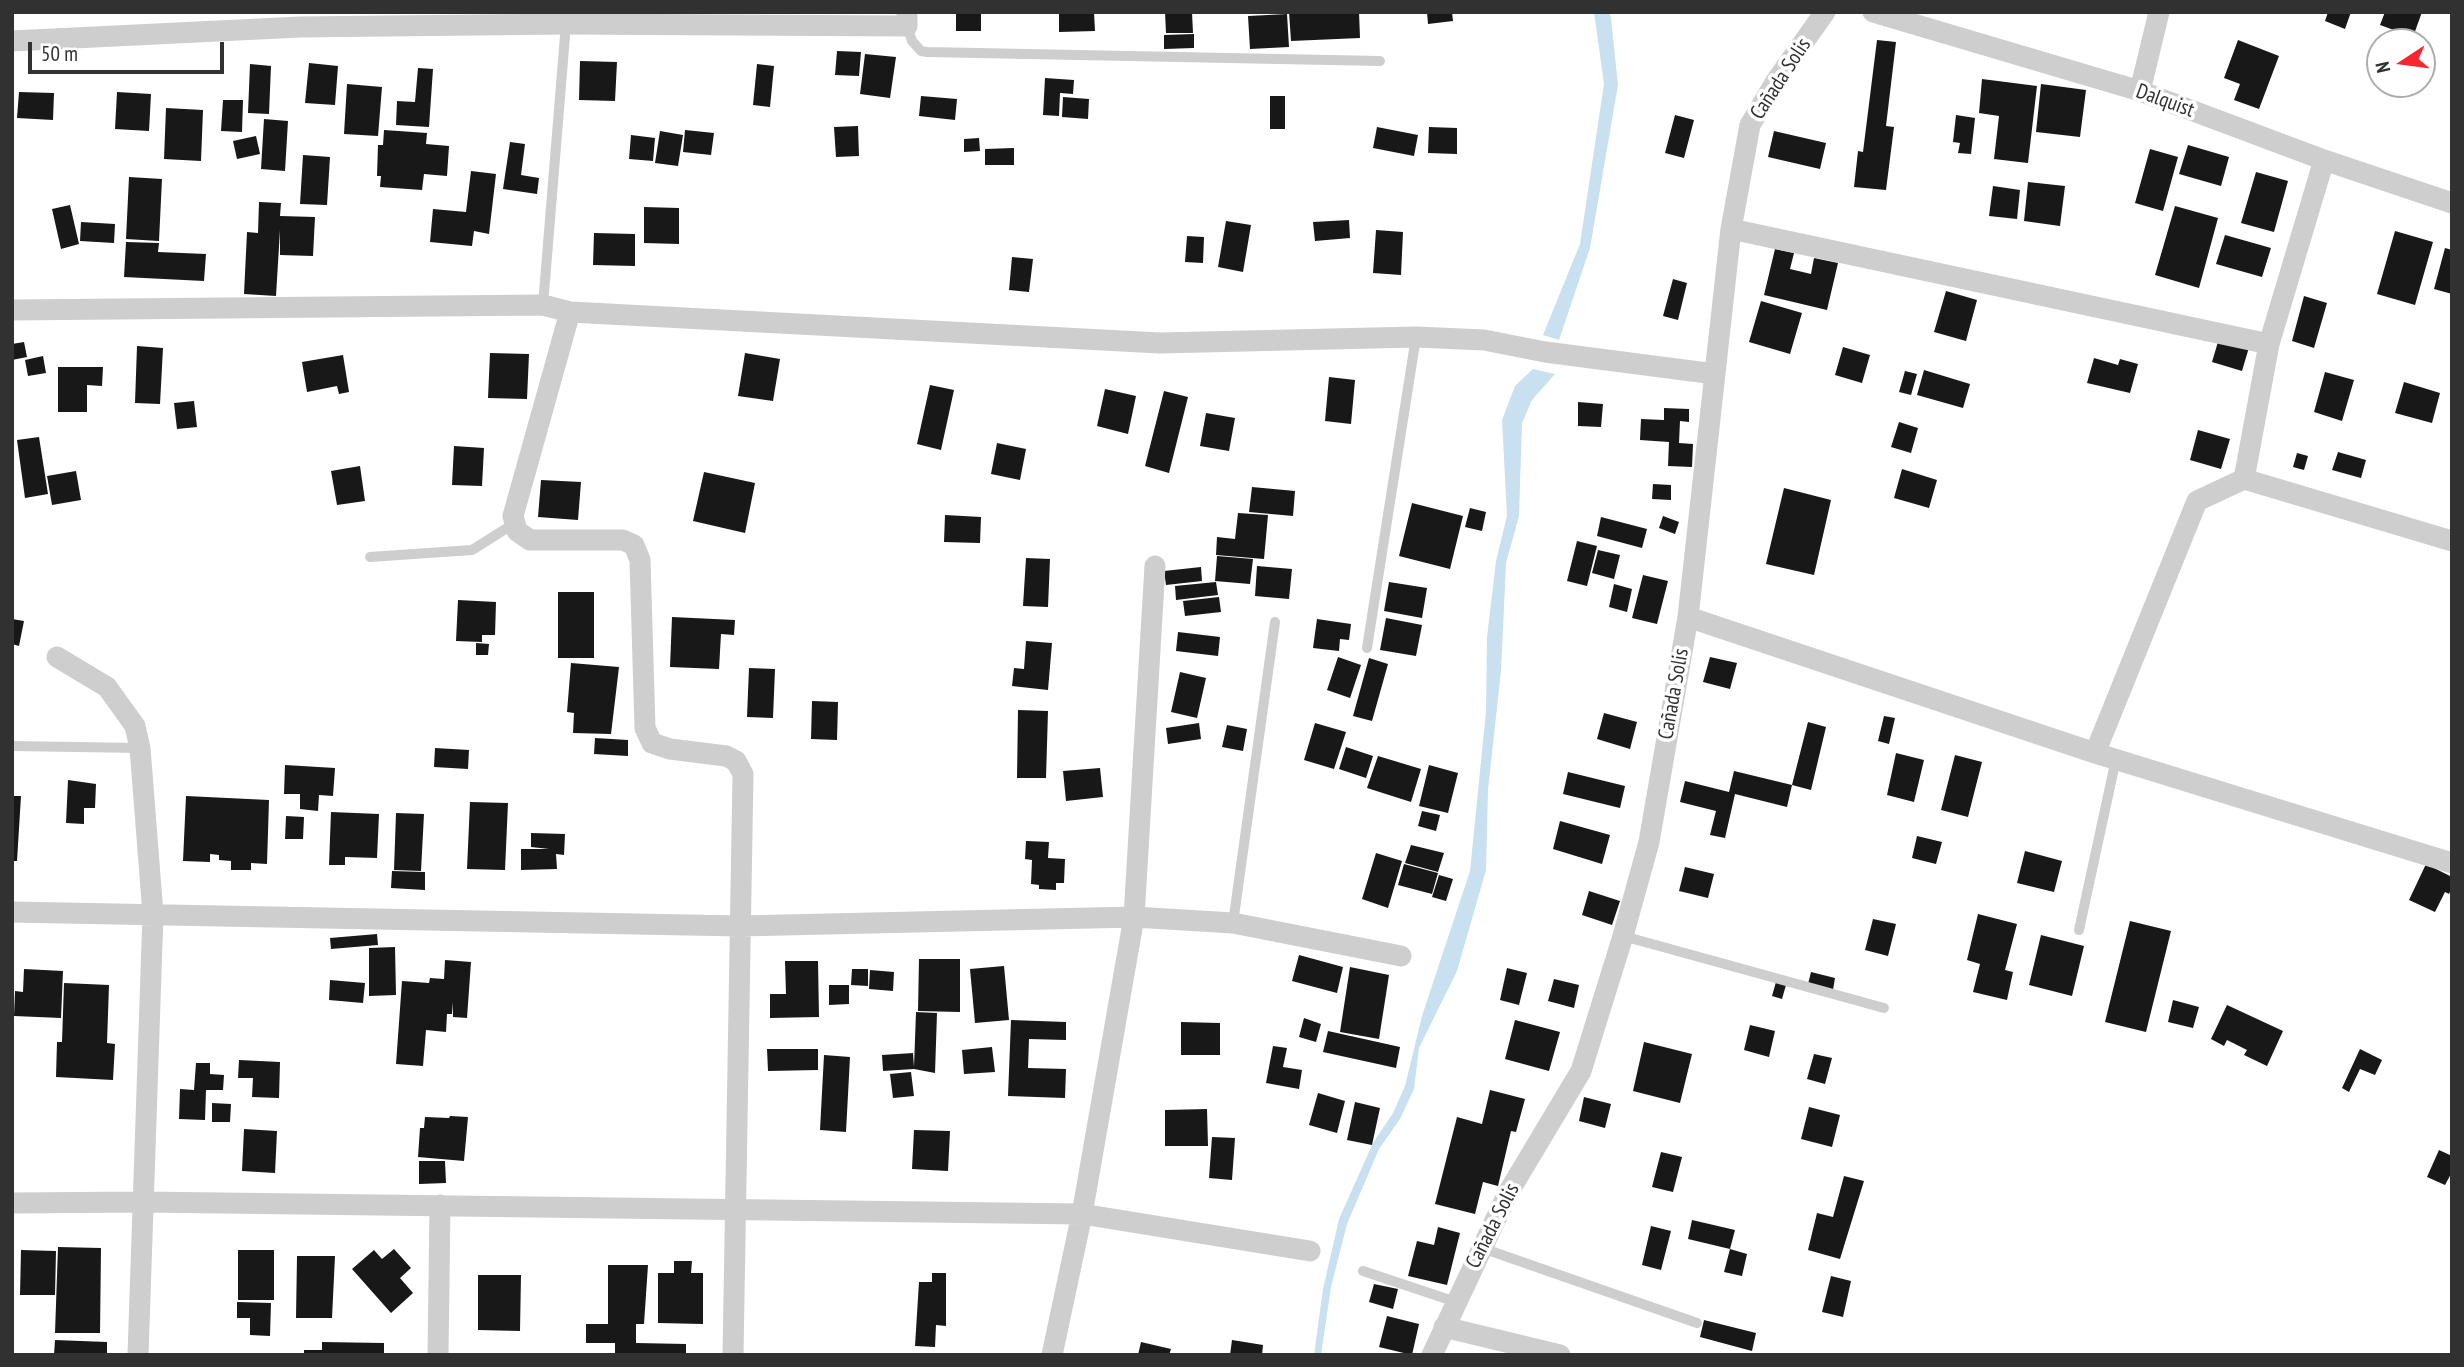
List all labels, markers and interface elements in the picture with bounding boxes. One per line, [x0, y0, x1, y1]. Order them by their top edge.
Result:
scale bar [32, 28, 228, 72]
north arrow [2366, 28, 2436, 98]
street label: Cañada Solis [1745, 34, 1817, 124]
text: 50 m [41, 40, 78, 67]
text: N [2370, 60, 2395, 75]
street label: Dalquist [2133, 79, 2197, 123]
street label: Cañada Solis [1654, 647, 1694, 741]
street label: Cañada Solis [1461, 1179, 1525, 1273]

